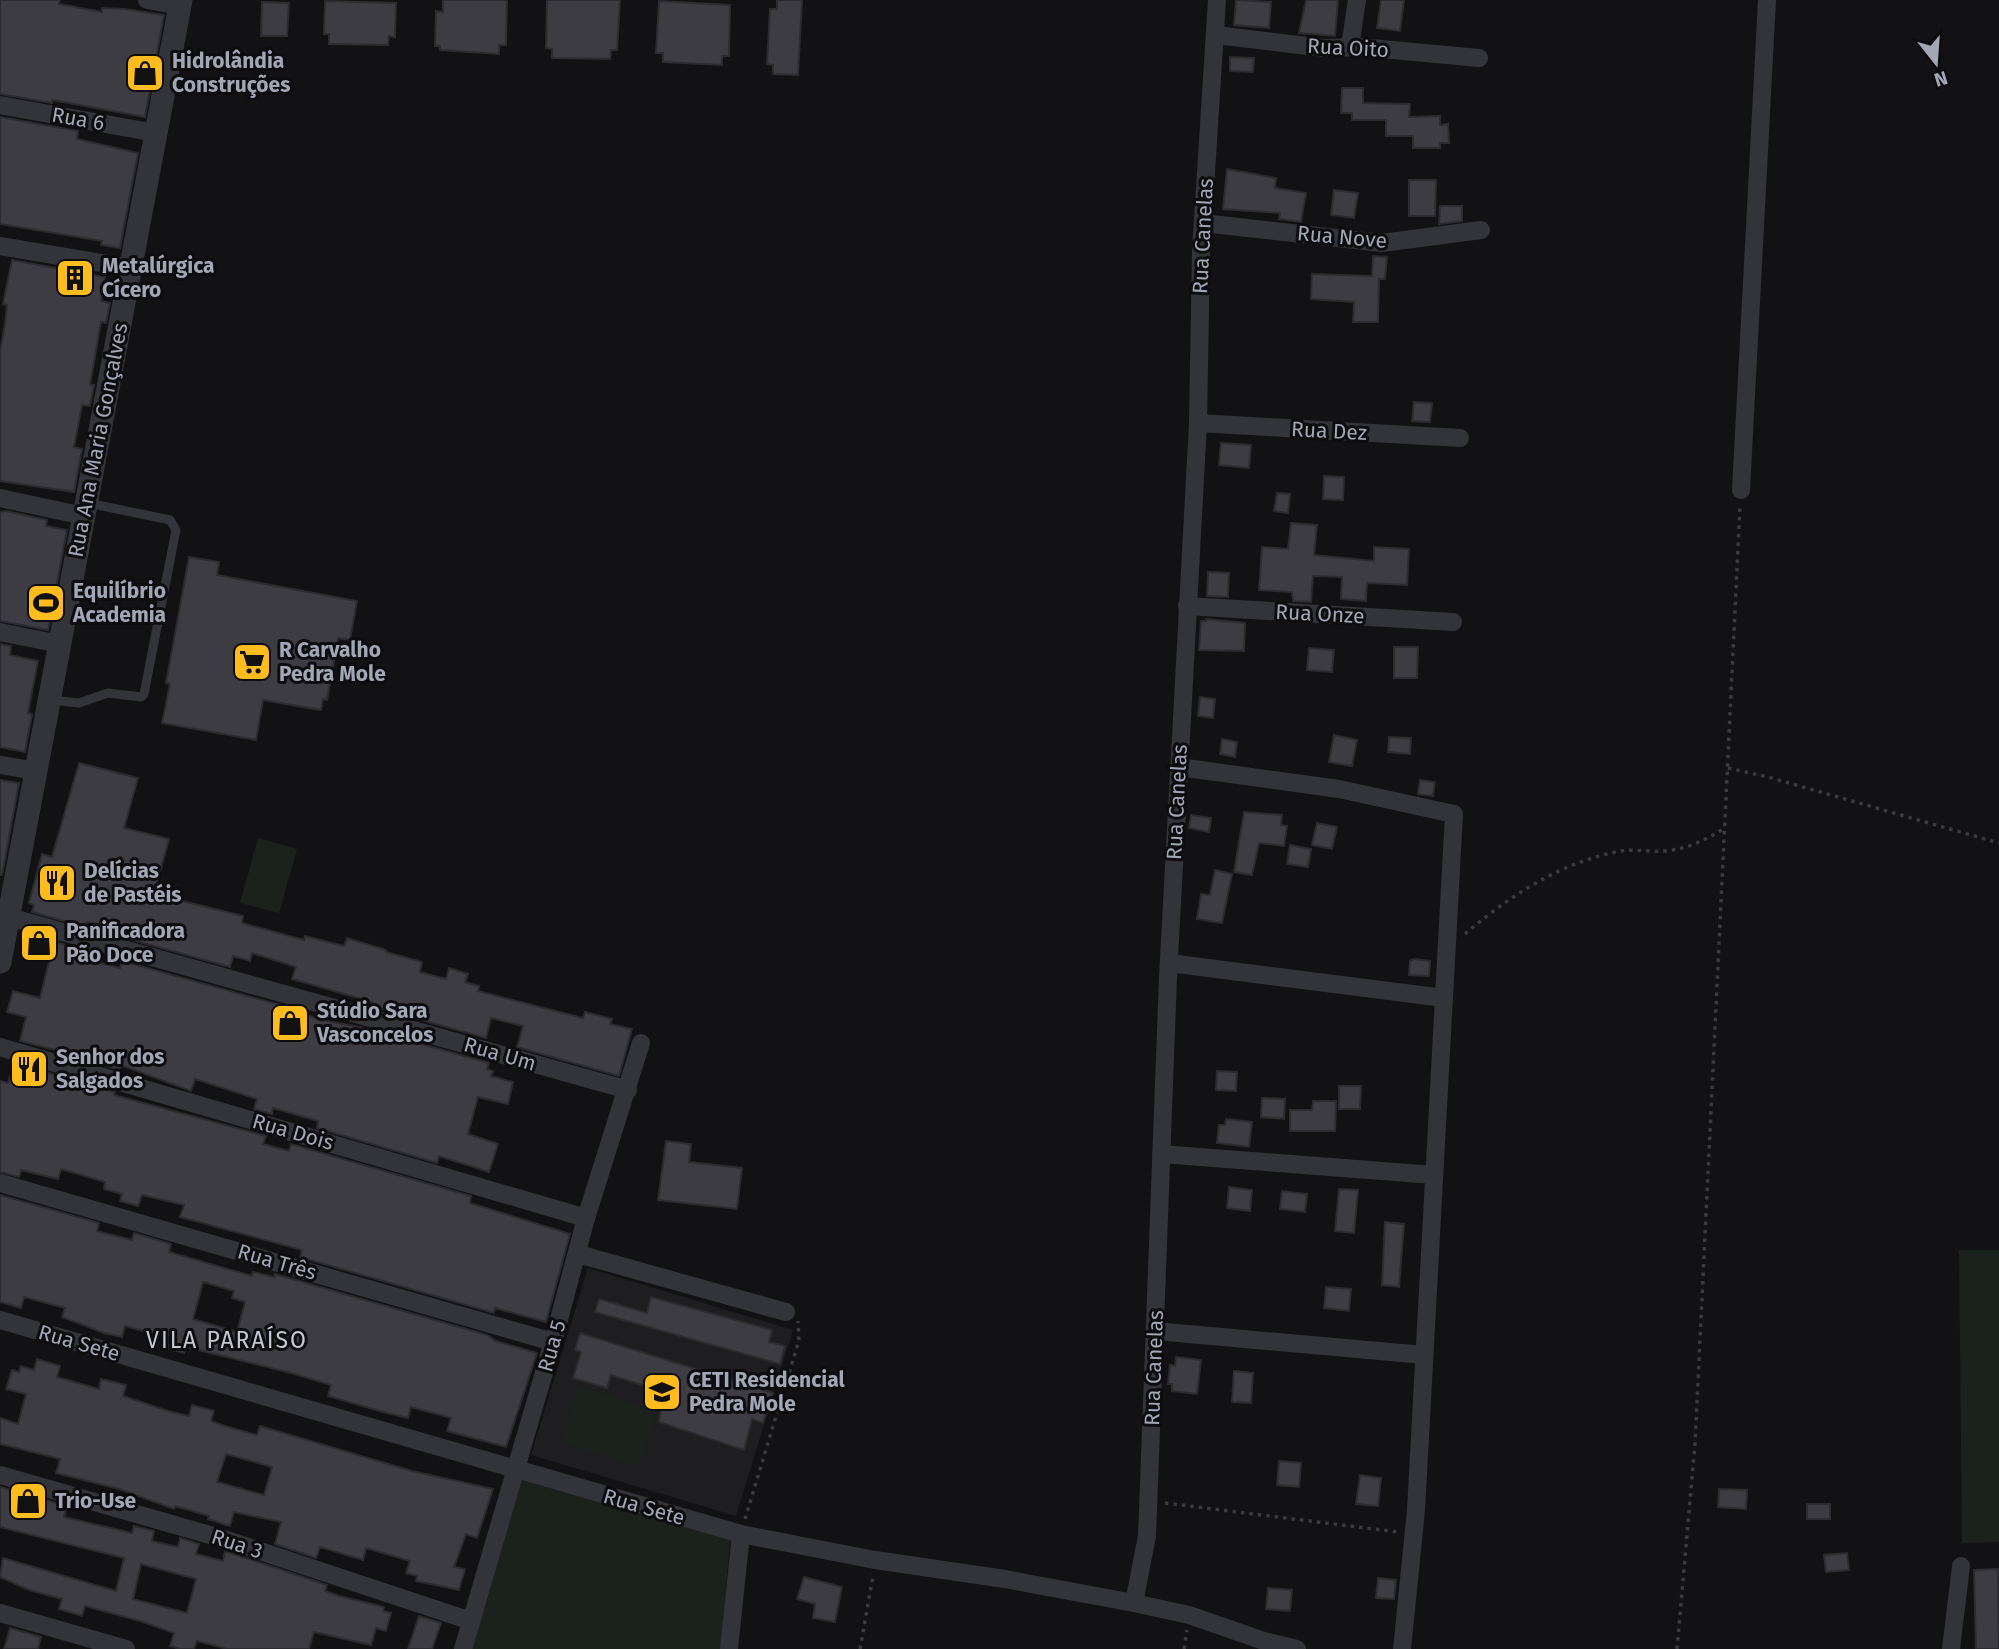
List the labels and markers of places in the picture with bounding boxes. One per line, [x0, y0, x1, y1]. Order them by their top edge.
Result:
place label: Hidrolândia Construções [172, 48, 290, 98]
shop icon: Hidrolândia Construções [124, 52, 166, 94]
place label: Metalúrgica Cícero [102, 253, 215, 303]
building icon: Metalúrgica Cícero [54, 257, 96, 299]
place label: Equilíbrio Academia [72, 578, 166, 628]
sports icon: Equilíbrio Academia [25, 582, 67, 624]
place label: R Carvalho Pedra Mole [279, 637, 386, 687]
supermarket icon: R Carvalho Pedra Mole [231, 641, 273, 683]
place label: Delícias de Pastéis [84, 858, 182, 908]
restaurant icon: Delícias de Pastéis [36, 862, 78, 904]
place label: Panificadora Pão Doce [66, 918, 185, 968]
shop icon: Panificadora Pão Doce [18, 922, 60, 964]
place label: Stúdio Sara Vasconcelos [316, 998, 433, 1048]
shop icon: Stúdio Sara Vasconcelos [269, 1002, 311, 1044]
place label: Senhor dos Salgados [56, 1044, 165, 1094]
restaurant icon: Senhor dos Salgados [8, 1048, 50, 1090]
place label: CETI Residencial Pedra Mole [689, 1367, 845, 1417]
school or university icon: CETI Residencial Pedra Mole [641, 1371, 683, 1413]
shop icon: Trio-Use [7, 1480, 49, 1522]
place label: Trio-Use [55, 1488, 137, 1514]

